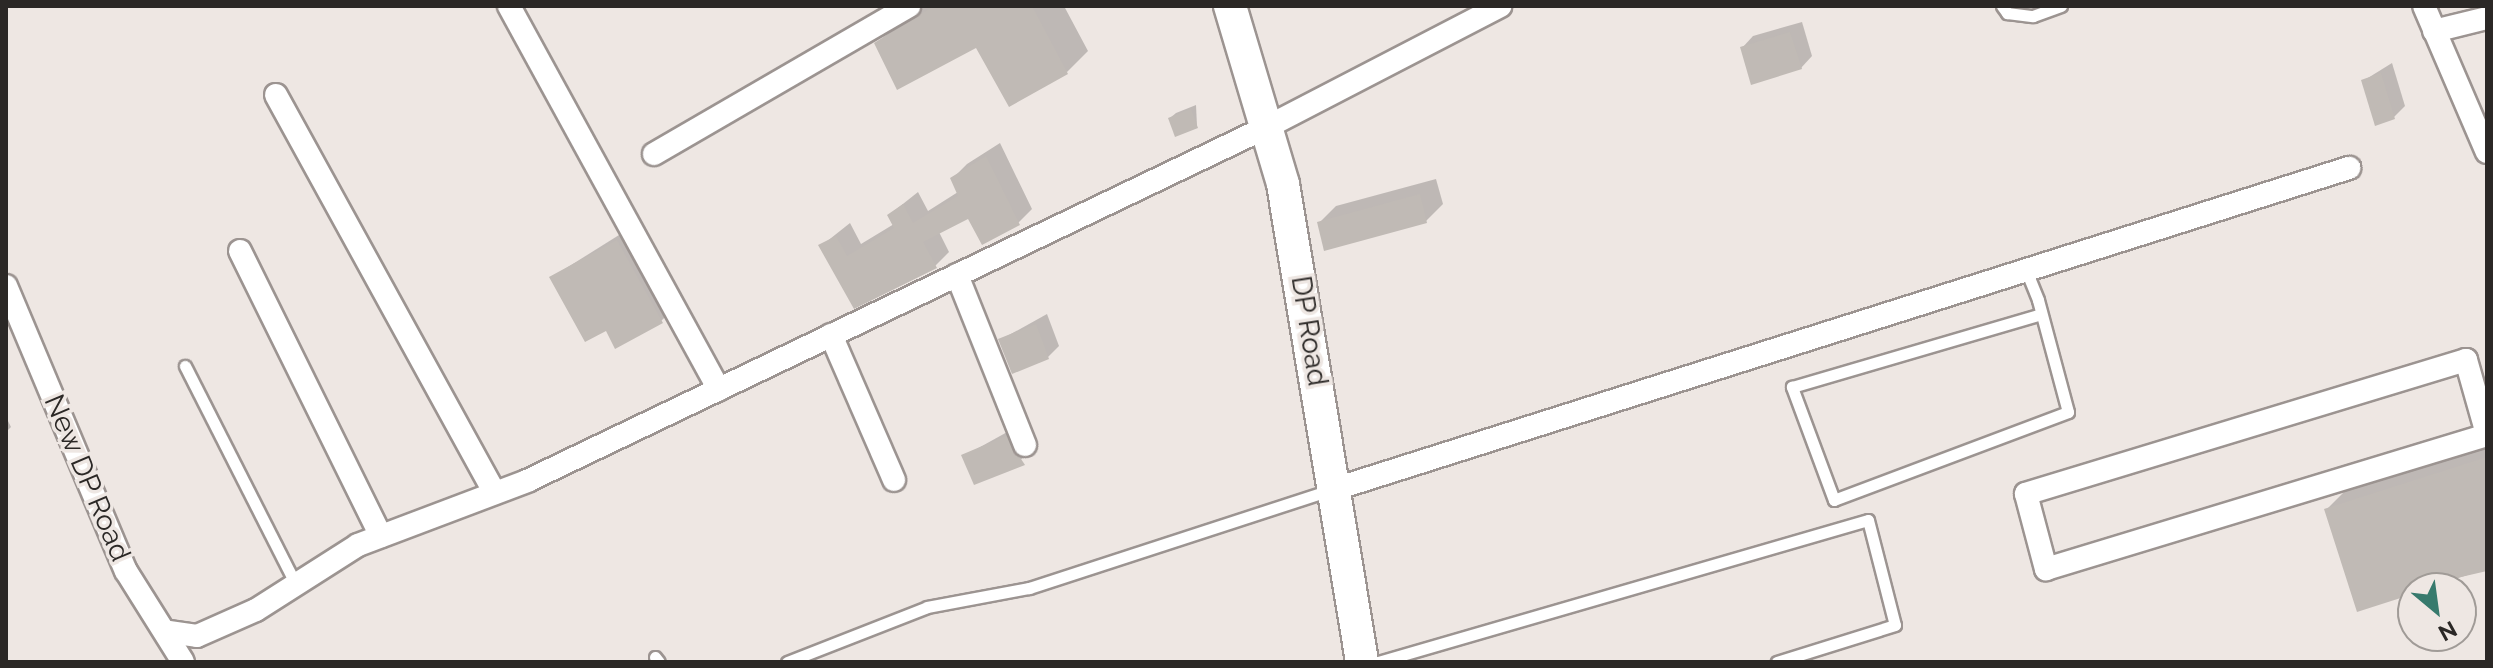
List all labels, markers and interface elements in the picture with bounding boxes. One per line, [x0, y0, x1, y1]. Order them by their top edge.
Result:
street label: DP Road [1284, 273, 1334, 389]
street label: New DP Road [37, 389, 137, 567]
north arrow [2397, 572, 2477, 652]
text: N [2434, 616, 2461, 647]

